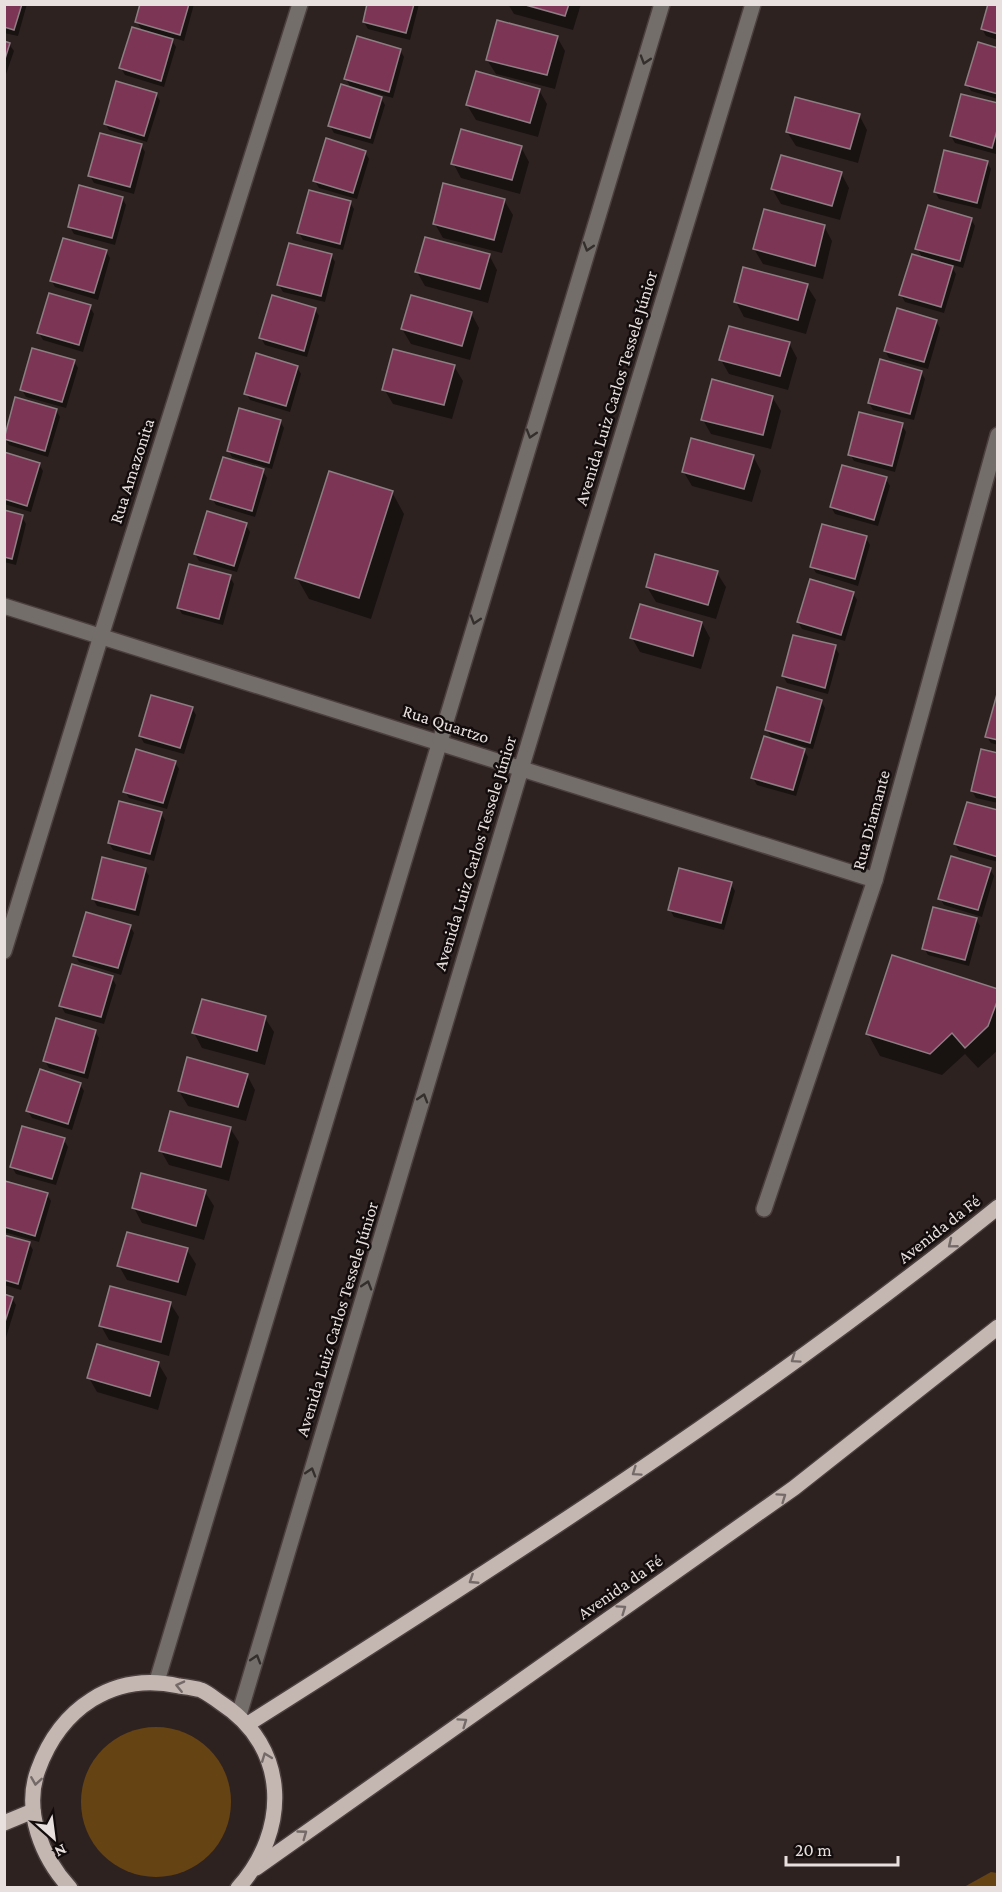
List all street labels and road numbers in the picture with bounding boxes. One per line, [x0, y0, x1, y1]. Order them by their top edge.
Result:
street label: Avenida Luiz Carlos Tessele Júnior [571, 268, 661, 508]
street label: Rua Amazonita [106, 416, 158, 526]
street label: Rua Quartzo [400, 701, 492, 747]
street label: Avenida Luiz Carlos Tessele Júnior [430, 733, 520, 973]
street label: Rua Diamante [848, 768, 894, 872]
street label: Avenida da Fé [894, 1191, 984, 1267]
street label: Avenida Luiz Carlos Tessele Júnior [292, 1199, 382, 1439]
street label: Avenida da Fé [574, 1550, 666, 1624]

